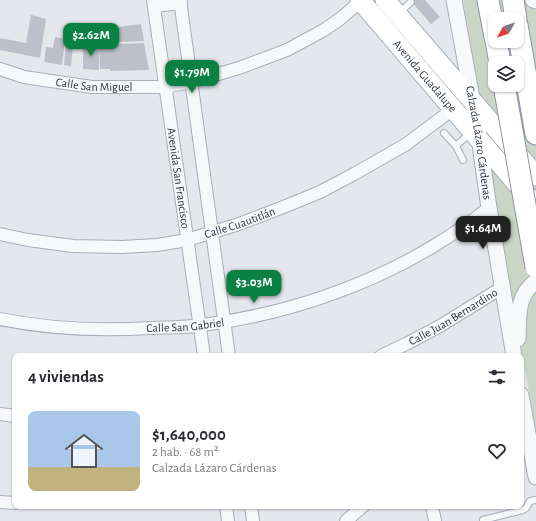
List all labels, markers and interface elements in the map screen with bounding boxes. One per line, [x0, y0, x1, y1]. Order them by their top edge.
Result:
north arrow [488, 12, 524, 48]
map controls [488, 12, 524, 92]
pin: $2.62M [58, 23, 124, 57]
text: $2.62M [72, 29, 110, 42]
street label: Avenida Guadalupe [391, 37, 459, 115]
button: layers [488, 56, 524, 92]
pin: $1.79M [159, 60, 225, 94]
text: $1.79M [174, 66, 210, 79]
street label: Calle San Miguel [55, 76, 133, 93]
street label: Calzada Lázaro Cárdenas [464, 85, 494, 201]
street label: Avenida San Francisco [165, 127, 192, 230]
street label: Calle Cuautitlán [203, 205, 277, 240]
pin: $1.64M [450, 216, 516, 250]
text: $1.64M [465, 222, 501, 235]
pin: $3.03M [221, 270, 287, 304]
text: $3.03M [235, 276, 273, 289]
street label: Calle Juan Bernardino [406, 286, 500, 348]
street label: Calle San Gabriel [146, 316, 225, 334]
icon: filters [486, 366, 508, 388]
text: 4 viviendas [28, 368, 104, 385]
text: $1,640,000 [152, 426, 226, 443]
icon: home [60, 427, 108, 475]
icon: heart [486, 440, 508, 462]
text: 2 hab. · 68 m² [152, 446, 219, 459]
text: Calzada Lázaro Cárdenas [152, 462, 277, 475]

